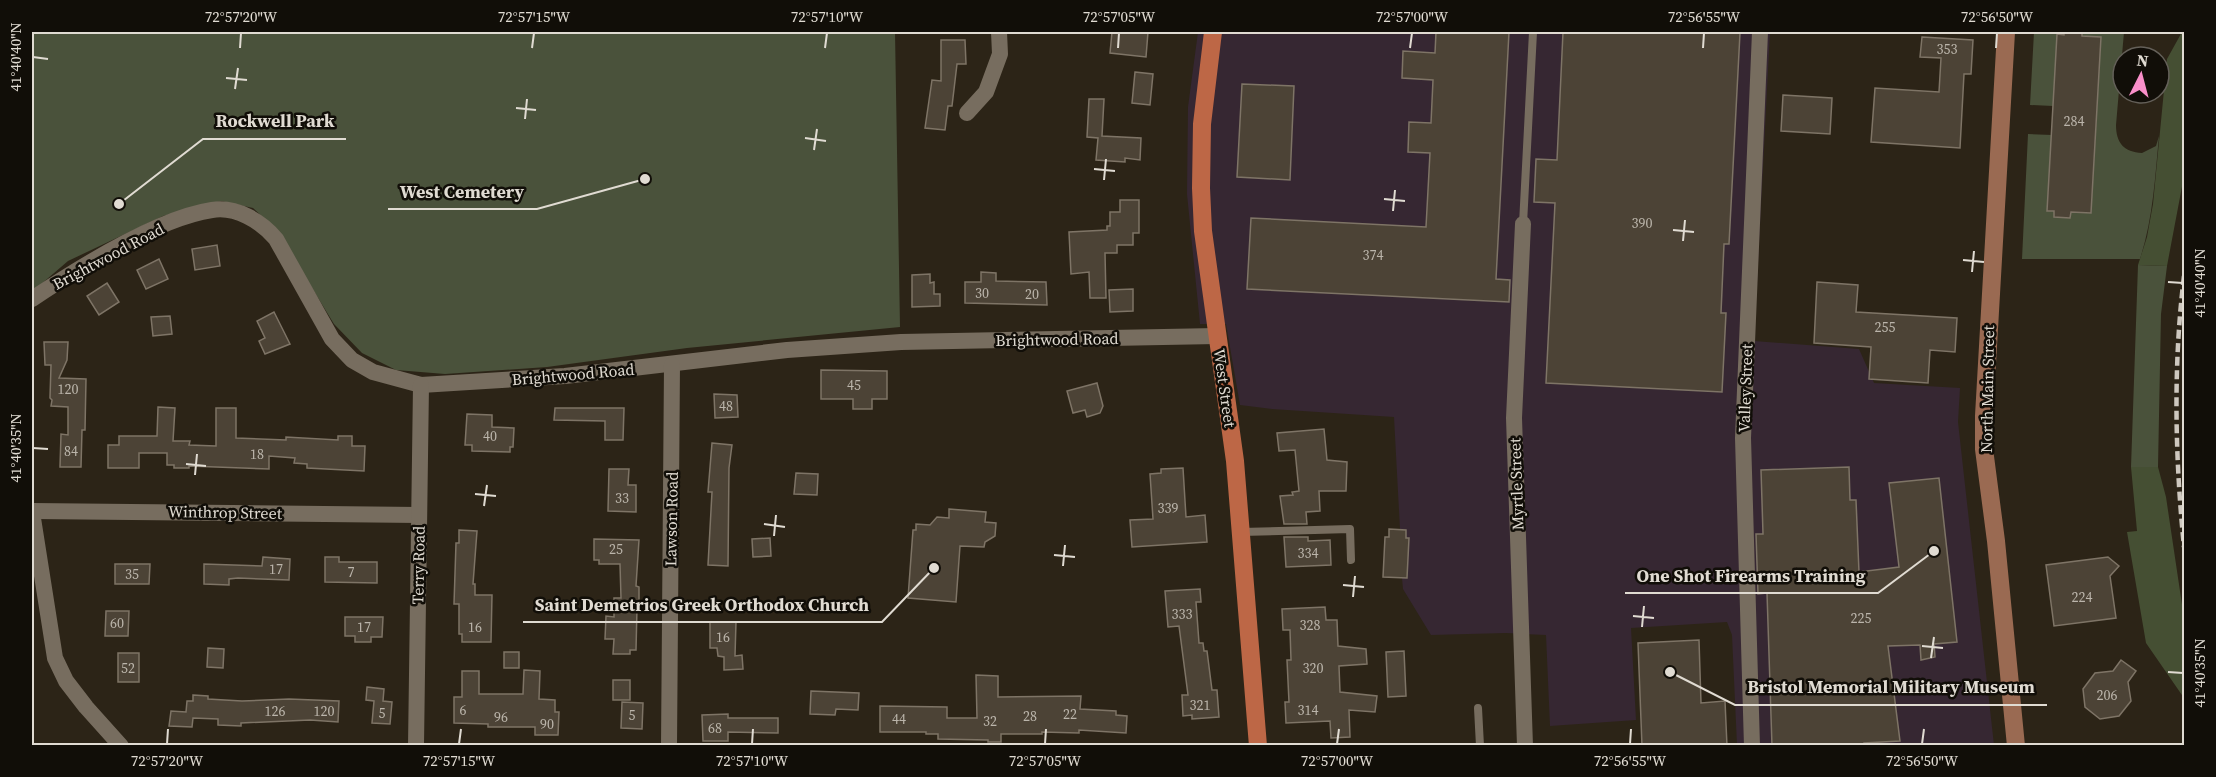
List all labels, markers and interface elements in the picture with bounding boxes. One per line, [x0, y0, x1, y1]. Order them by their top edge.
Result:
text: 72°57'20"W [205, 6, 278, 27]
text: 72°57'15"W [498, 6, 571, 27]
text: 72°57'10"W [791, 6, 864, 27]
text: 72°57'05"W [1083, 6, 1156, 27]
text: 72°57'00"W [1376, 6, 1449, 27]
text: 72°56'55"W [1668, 6, 1741, 27]
text: 72°56'50"W [1961, 6, 2034, 27]
text: 41°40'40"N [5, 22, 26, 92]
house number: 353 [1937, 39, 1958, 59]
north arrow [2111, 45, 2171, 105]
text: N [2136, 49, 2150, 72]
callout: Rockwell Park [203, 103, 346, 139]
text: Rockwell Park [215, 108, 335, 133]
house number: 284 [2064, 111, 2085, 131]
callout: West Cemetery [388, 173, 537, 209]
text: West Cemetery [400, 179, 525, 204]
house number: 390 [1632, 213, 1653, 233]
street label: Brightwood Road [48, 217, 168, 295]
house number: 374 [1363, 245, 1384, 265]
text: 41°40'40"N [2189, 248, 2210, 318]
house number: 30 [975, 283, 989, 303]
house number: 20 [1025, 284, 1039, 304]
house number: 255 [1875, 317, 1896, 337]
street label: North Main Street [1975, 324, 1999, 453]
street label: Brightwood Road [995, 327, 1119, 351]
street label: Valley Street [1732, 343, 1758, 433]
street label: West Street [1209, 347, 1242, 430]
street label: Brightwood Road [511, 358, 635, 390]
house number: 45 [847, 375, 861, 395]
house number: 120 [58, 379, 79, 399]
house number: 48 [719, 396, 733, 416]
text: 41°40'35"N [5, 413, 26, 483]
house number: 40 [483, 426, 497, 446]
street label: Myrtle Street [1503, 437, 1529, 531]
house number: 84 [64, 441, 78, 461]
house number: 18 [250, 444, 264, 464]
street label: Lawson Road [659, 471, 683, 567]
house number: 33 [615, 488, 629, 508]
house number: 339 [1158, 498, 1179, 518]
street label: Winthrop Street [168, 500, 283, 524]
street label: Terry Road [406, 526, 430, 604]
house number: 25 [609, 539, 623, 559]
house number: 334 [1298, 543, 1319, 563]
callout: One Shot Firearms Training [1625, 557, 1878, 593]
house number: 17 [269, 559, 283, 579]
house number: 7 [348, 562, 355, 582]
text: One Shot Firearms Training [1637, 563, 1866, 588]
house number: 35 [125, 564, 139, 584]
callout: Saint Demetrios Greek Orthodox Church [523, 586, 882, 622]
house number: 224 [2072, 587, 2093, 607]
text: Saint Demetrios Greek Orthodox Church [535, 592, 869, 617]
house number: 333 [1172, 604, 1193, 624]
house number: 225 [1851, 608, 1872, 628]
house number: 60 [110, 613, 124, 633]
house number: 328 [1300, 615, 1321, 635]
house number: 17 [357, 617, 371, 637]
house number: 16 [468, 617, 482, 637]
house number: 16 [716, 627, 730, 647]
text: 41°40'35"N [2189, 638, 2210, 708]
house number: 52 [121, 658, 135, 678]
house number: 320 [1303, 658, 1324, 678]
callout: Bristol Memorial Military Museum [1735, 669, 2047, 705]
text: Bristol Memorial Military Museum [1747, 674, 2035, 699]
house number: 206 [2097, 685, 2118, 705]
house number: 321 [1190, 695, 1211, 715]
house number: 6 [460, 700, 467, 720]
house number: 314 [1298, 700, 1319, 720]
house number: 126 [265, 701, 286, 721]
house number: 120 [314, 701, 335, 721]
house number: 5 [379, 703, 386, 723]
house number: 22 [1063, 704, 1077, 724]
house number: 5 [629, 705, 636, 725]
house number: 28 [1023, 706, 1037, 726]
house number: 96 [494, 707, 508, 727]
house number: 44 [892, 709, 906, 729]
house number: 32 [983, 711, 997, 731]
house number: 90 [540, 714, 554, 734]
house number: 68 [708, 718, 722, 738]
text: 72°57'20"W [131, 750, 204, 771]
text: 72°57'15"W [423, 750, 496, 771]
text: 72°57'10"W [716, 750, 789, 771]
text: 72°57'05"W [1009, 750, 1082, 771]
text: 72°57'00"W [1301, 750, 1374, 771]
text: 72°56'55"W [1594, 750, 1667, 771]
text: 72°56'50"W [1886, 750, 1959, 771]

